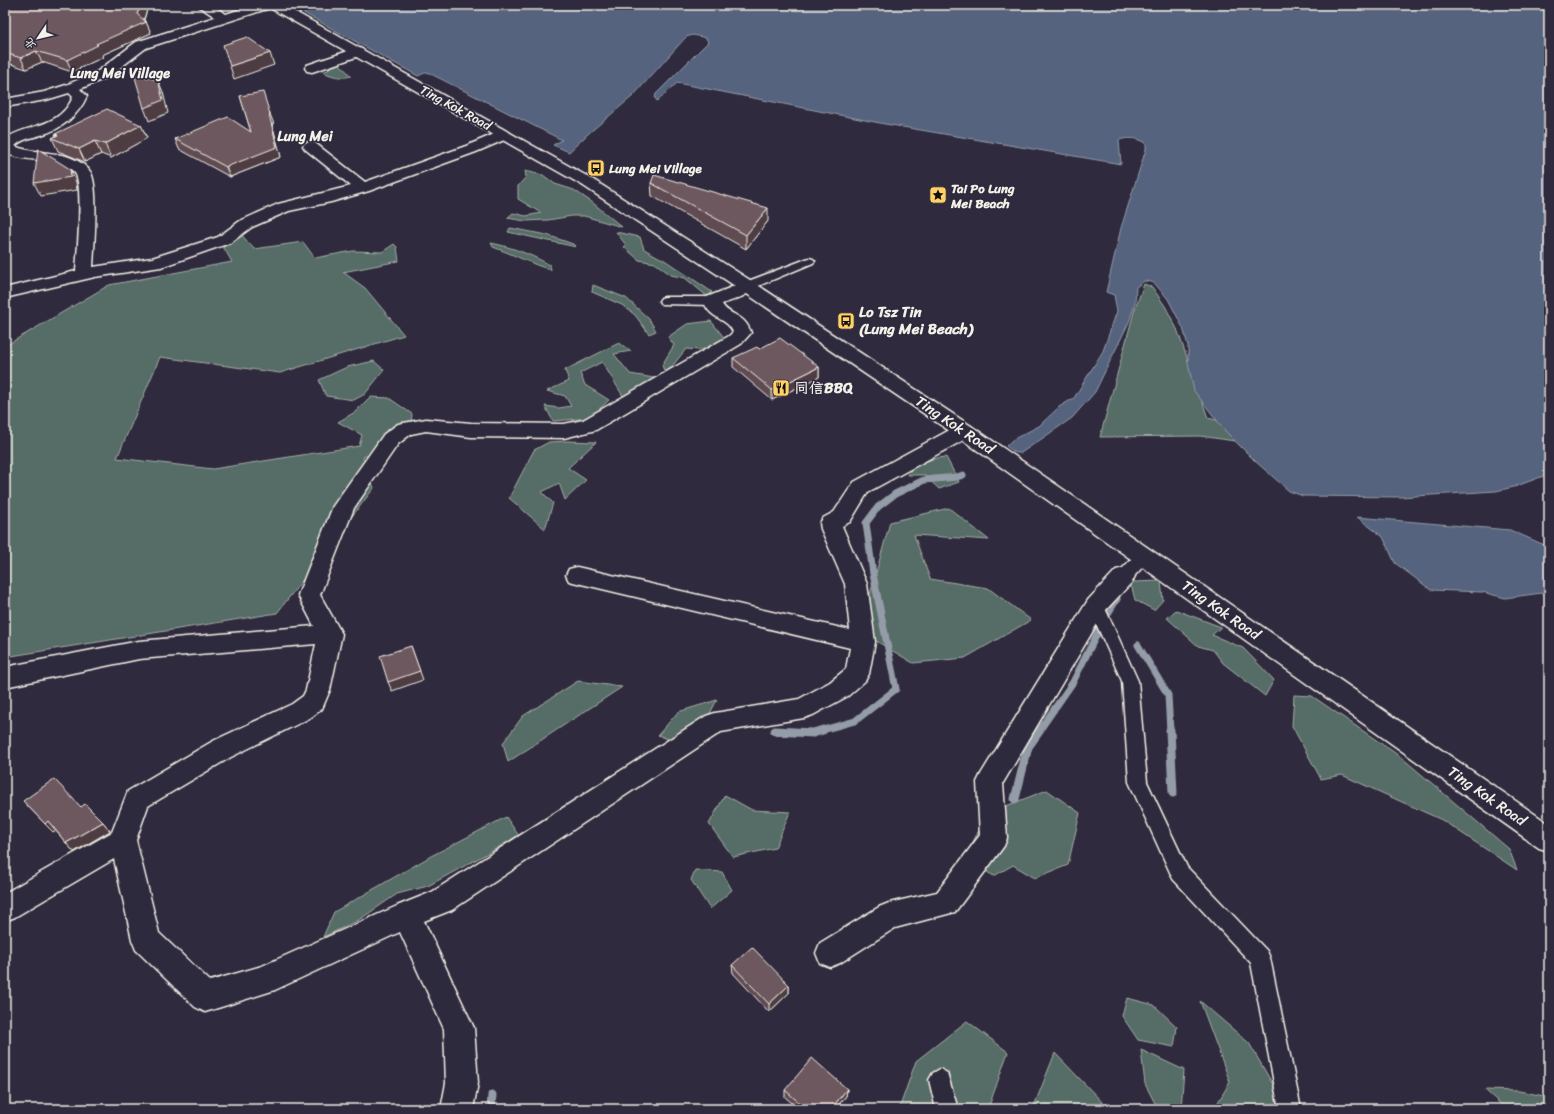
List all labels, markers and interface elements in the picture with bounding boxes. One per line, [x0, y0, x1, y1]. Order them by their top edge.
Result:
north arrow [18, 18, 58, 58]
text: 北 [19, 33, 41, 53]
district label: Lung Mei Village [70, 61, 170, 86]
street label: Ting Kok Road [415, 78, 497, 137]
district label: Lung Mei [277, 124, 334, 149]
place label: Lung Mei Village [609, 157, 703, 180]
bus stop icon: Lung Mei Village [586, 158, 606, 178]
place label: Tai Po Lung Mei Beach [950, 177, 1015, 215]
place icon: Tai Po Lung Mei Beach [928, 185, 948, 205]
place label: Lo Tsz Tin (Lung Mei Beach) [859, 299, 975, 342]
bus stop icon: Lo Tsz Tin (Lung Mei Beach) [836, 311, 856, 331]
place label: 同信BBQ [794, 375, 853, 401]
restaurant icon: 同信BBQ [771, 378, 791, 398]
street label: Ting Kok Road [910, 389, 1001, 462]
street label: Ting Kok Road [1176, 573, 1267, 648]
street label: Ting Kok Road [1442, 759, 1533, 834]

